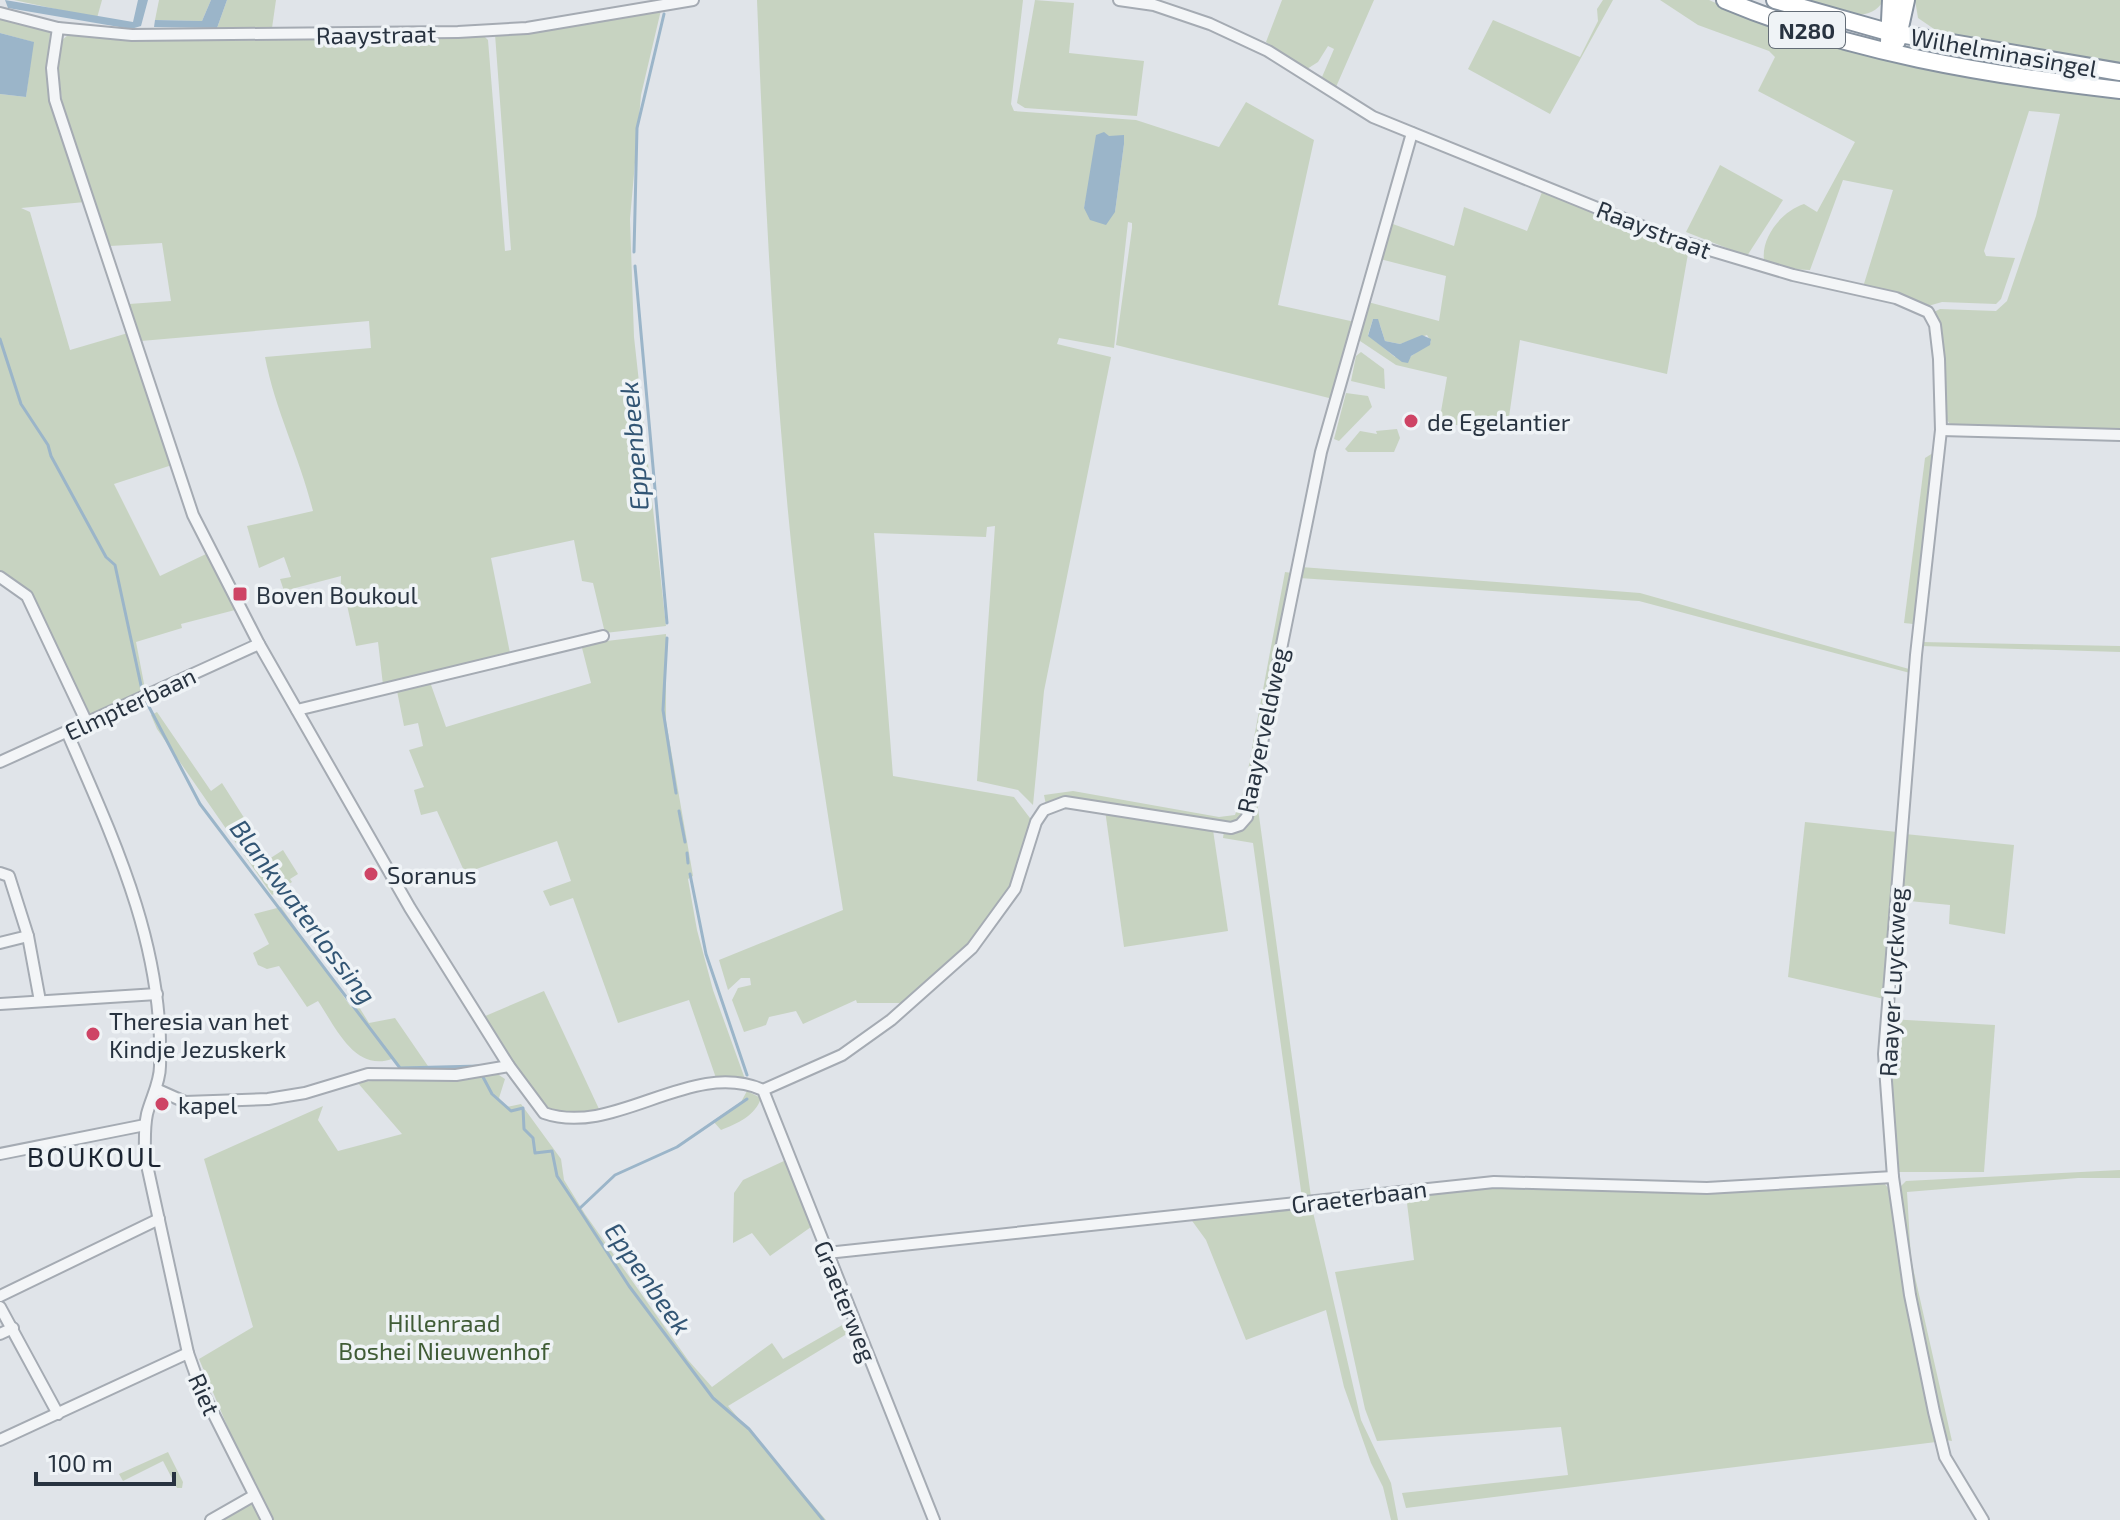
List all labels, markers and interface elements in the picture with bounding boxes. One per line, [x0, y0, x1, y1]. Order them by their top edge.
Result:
road number: N280 [1769, 12, 1845, 48]
street label: Raaystraat [316, 18, 436, 50]
street label: Wilhelminasingel [1908, 21, 2100, 83]
street label: Raaystraat [1593, 194, 1715, 264]
water label: Eppenbeek [612, 380, 654, 512]
place label: de Egelantier [1427, 407, 1571, 436]
marker: de Egelantier [1402, 412, 1420, 430]
place label: Boven Boukoul [256, 580, 418, 609]
marker: Boven Boukoul [231, 585, 249, 603]
street label: Raayerveldweg [1230, 645, 1294, 815]
street label: Elmpterbaan [60, 660, 200, 746]
water label: Blankwaterlossing [224, 813, 384, 1009]
place label: Soranus [387, 860, 477, 889]
marker: Soranus [362, 865, 380, 883]
street label: Raayer Luyckweg [1873, 887, 1911, 1077]
place label: Theresia van het Kindje Jezuskerk [109, 1006, 289, 1063]
marker: Theresia van het Kindje Jezuskerk [84, 1025, 102, 1043]
place label: kapel [178, 1090, 237, 1119]
marker: kapel [153, 1095, 171, 1113]
district label: BOUKOUL [27, 1139, 163, 1173]
street label: Graeterbaan [1290, 1173, 1428, 1219]
water label: Eppenbeek [599, 1216, 699, 1340]
street label: Graeterweg [809, 1236, 883, 1366]
park label: Hillenraad Boshei Nieuwenhof [338, 1308, 551, 1365]
street label: Riet [183, 1369, 227, 1419]
scale bar [36, 1436, 174, 1486]
text: 100 m [48, 1448, 113, 1477]

